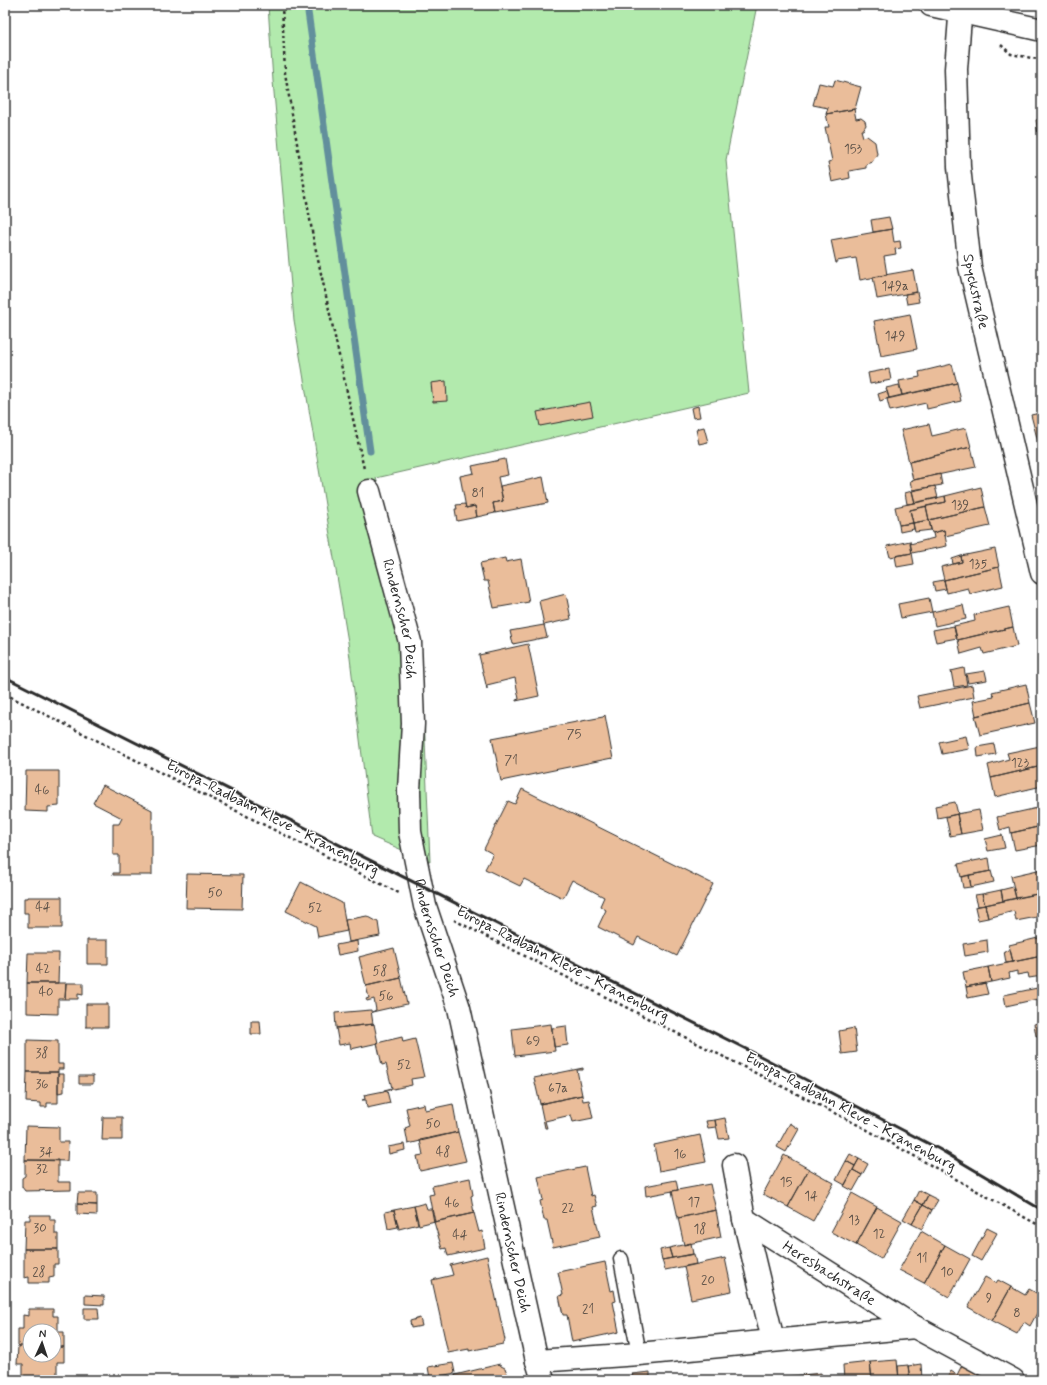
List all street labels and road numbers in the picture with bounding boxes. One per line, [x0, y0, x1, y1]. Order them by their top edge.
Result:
street label: Spyckstraße [958, 253, 993, 331]
street label: Rindernscher Deich [377, 557, 420, 680]
street label: Europa-Radbahn Kleve - Kranenburg [163, 755, 382, 880]
street label: Rindernscher Deich [409, 877, 464, 1000]
street label: Europa-Radbahn Kleve - Kranenburg [453, 901, 672, 1026]
street label: Europa-Radbahn Kleve - Kranenburg [742, 1048, 959, 1176]
street label: Rindernscher Deich [489, 1191, 535, 1315]
street label: Heresbachstraße [778, 1237, 879, 1311]

